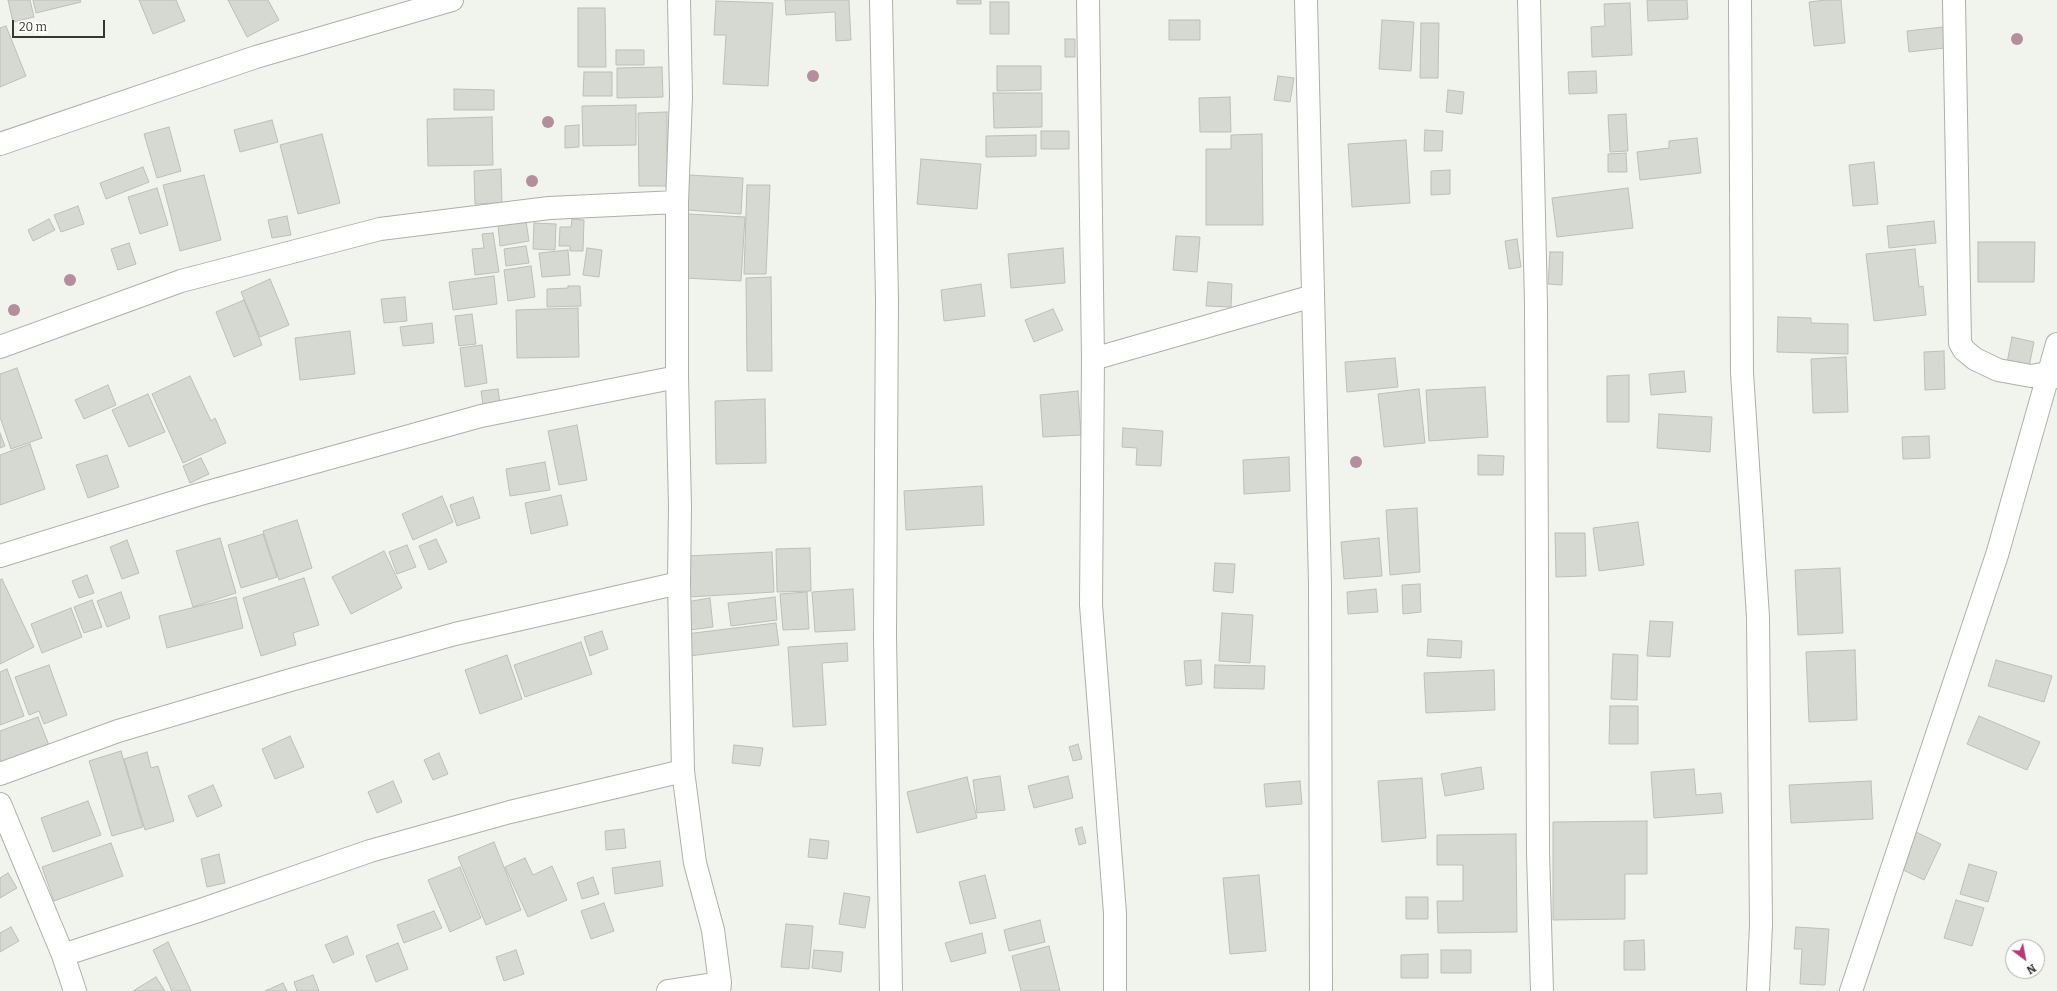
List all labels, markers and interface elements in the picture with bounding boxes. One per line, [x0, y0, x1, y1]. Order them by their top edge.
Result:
scale bar [14, 12, 107, 38]
text: 20 m [19, 20, 47, 34]
north arrow [2005, 939, 2045, 979]
text: N [2024, 961, 2038, 977]

